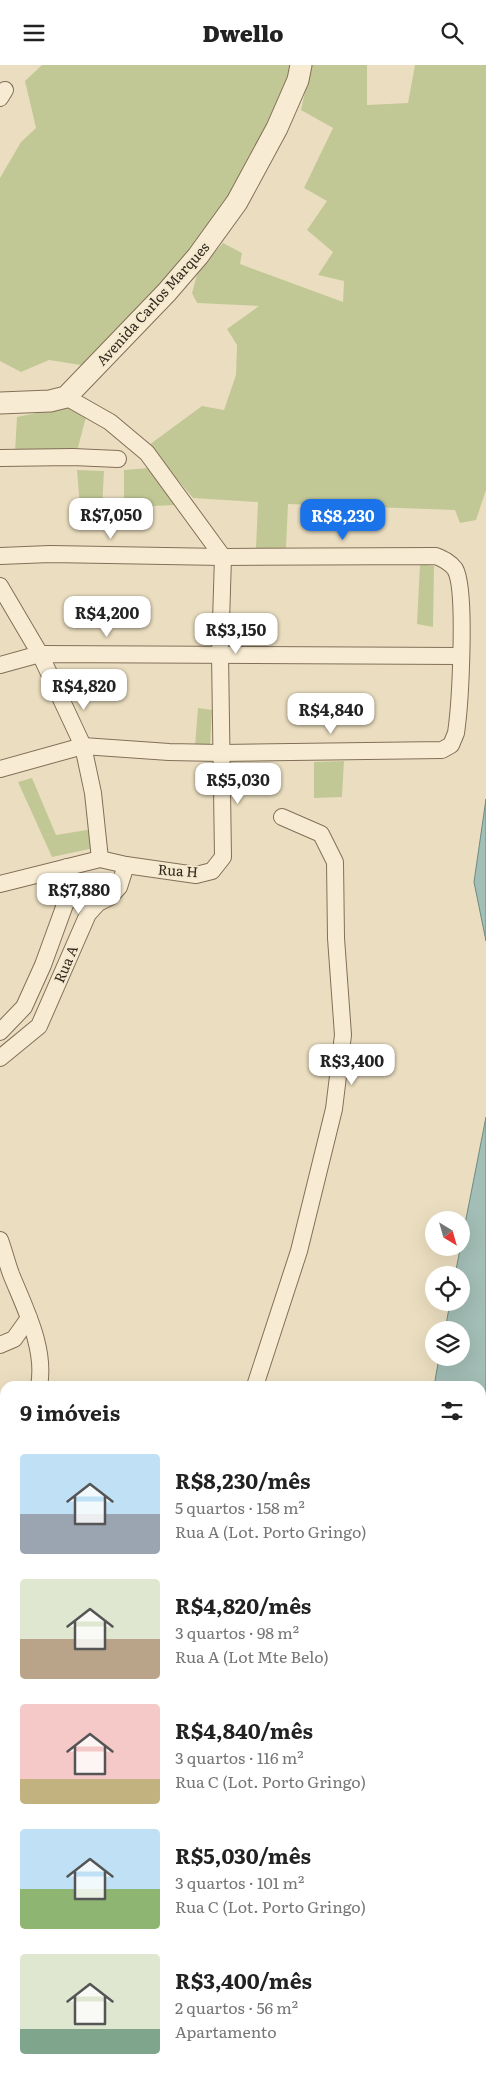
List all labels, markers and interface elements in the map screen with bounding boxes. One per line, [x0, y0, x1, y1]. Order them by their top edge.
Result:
text: Dwello [203, 16, 283, 49]
icon: menu [20, 19, 48, 47]
icon: search [438, 19, 466, 47]
street label: Avenida Carlos Marques [91, 237, 213, 370]
pin: R$7,050 [65, 497, 157, 540]
pin: R$8,230 [297, 499, 389, 541]
text: R$7,050 [80, 502, 142, 526]
text: R$8,230 [311, 503, 375, 527]
pin: R$4,200 [61, 595, 153, 638]
text: R$4,200 [75, 600, 139, 624]
pin: R$3,150 [190, 613, 282, 655]
text: R$3,150 [206, 617, 266, 641]
pin: R$4,820 [38, 669, 130, 711]
text: R$4,820 [52, 673, 116, 697]
pin: R$4,840 [285, 693, 377, 735]
text: R$4,840 [298, 697, 364, 721]
pin: R$5,030 [192, 763, 284, 805]
text: R$5,030 [206, 767, 270, 791]
street label: Rua H [157, 859, 199, 881]
pin: R$7,880 [33, 873, 125, 915]
text: R$7,880 [48, 877, 110, 901]
street label: Rua A [48, 941, 82, 985]
pin: R$3,400 [306, 1043, 398, 1086]
text: R$3,400 [320, 1048, 384, 1072]
north arrow [425, 1211, 470, 1256]
map controls [425, 1211, 470, 1366]
button: locate [425, 1266, 470, 1311]
button: layers [425, 1321, 470, 1366]
text: 9 imóveis [20, 1396, 120, 1427]
icon: filters [438, 1397, 466, 1425]
text: R$8,230/mês [175, 1464, 311, 1495]
icon: home [60, 1474, 120, 1534]
text: 5 quartos · 158 m² [175, 1495, 305, 1519]
text: Rua A (Lot. Porto Gringo) [175, 1519, 367, 1543]
text: R$4,820/mês [175, 1589, 311, 1620]
icon: home [60, 1599, 120, 1659]
text: 3 quartos · 98 m² [175, 1620, 299, 1644]
text: Rua A (Lot Mte Belo) [175, 1644, 329, 1668]
text: R$4,840/mês [175, 1714, 313, 1745]
icon: home [60, 1724, 120, 1784]
text: 3 quartos · 116 m² [175, 1745, 304, 1769]
text: Rua C (Lot. Porto Gringo) [175, 1769, 366, 1793]
text: R$5,030/mês [175, 1839, 311, 1870]
icon: home [60, 1849, 120, 1909]
text: 3 quartos · 101 m² [175, 1870, 304, 1894]
text: Rua C (Lot. Porto Gringo) [175, 1894, 366, 1918]
text: R$3,400/mês [175, 1964, 312, 1995]
icon: home [60, 1974, 120, 2034]
text: 2 quartos · 56 m² [175, 1995, 298, 2019]
text: Apartamento [175, 2019, 277, 2043]

